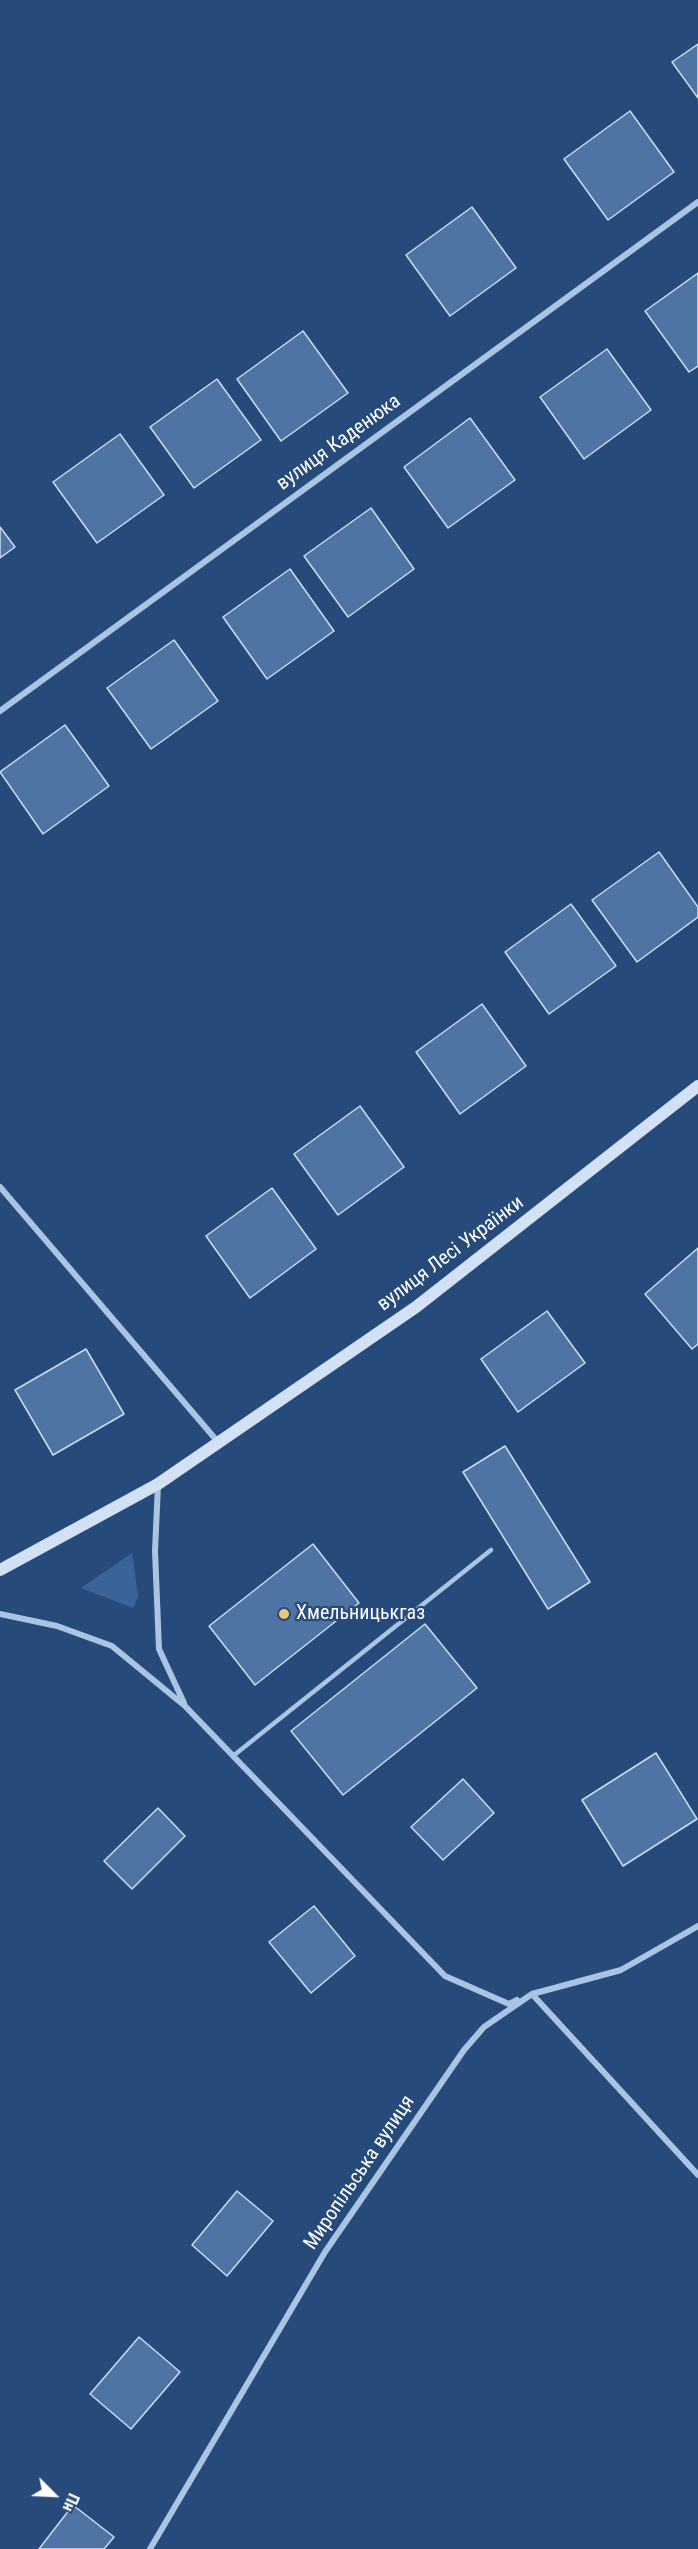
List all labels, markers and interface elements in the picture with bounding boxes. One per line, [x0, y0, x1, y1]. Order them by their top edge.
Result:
street label: вулиця Каденюка [272, 390, 406, 496]
street label: вулиця Лесі Українки [373, 1191, 529, 1317]
place label: Хмельницькгаз [296, 1602, 425, 1626]
marker: Хмельницькгаз [277, 1607, 291, 1621]
street label: Миропільська вулиця [299, 2091, 421, 2255]
north arrow [24, 2465, 84, 2525]
text: Пн [59, 2491, 83, 2515]

